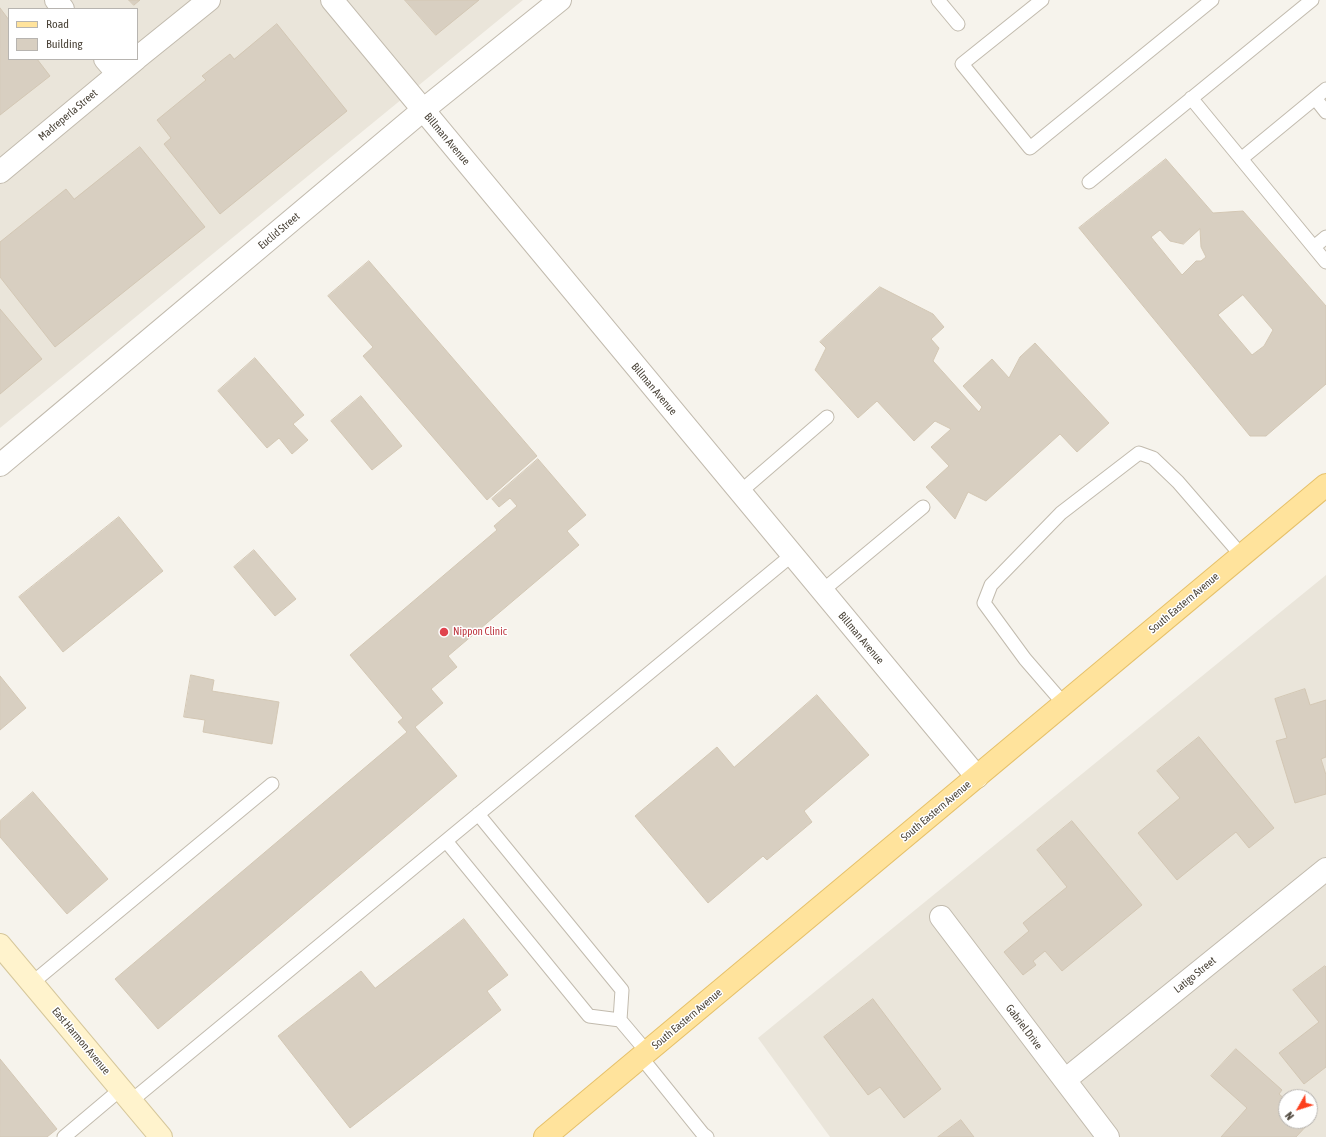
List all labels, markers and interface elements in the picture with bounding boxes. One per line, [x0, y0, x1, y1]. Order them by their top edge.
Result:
legend [8, 8, 138, 60]
text: Road [46, 17, 69, 31]
text: Building [46, 37, 83, 51]
street label: Madreperla Street [36, 86, 100, 144]
street label: Billman Avenue [421, 110, 473, 168]
street label: Euclid Street [255, 210, 303, 252]
street label: Billman Avenue [628, 360, 680, 418]
street label: South Eastern Avenue [1146, 570, 1222, 636]
street label: Billman Avenue [835, 609, 887, 667]
place label: Nippon Clinic [453, 625, 507, 639]
marker: Nippon Clinic [438, 626, 450, 638]
street label: South Eastern Avenue [898, 778, 974, 844]
street label: Latigo Street [1171, 954, 1219, 996]
street label: South Eastern Avenue [649, 986, 725, 1052]
street label: Gabriel Drive [1003, 1002, 1045, 1052]
street label: East Harmon Avenue [49, 1005, 113, 1077]
north arrow [1278, 1089, 1318, 1129]
text: N [1283, 1110, 1296, 1122]

